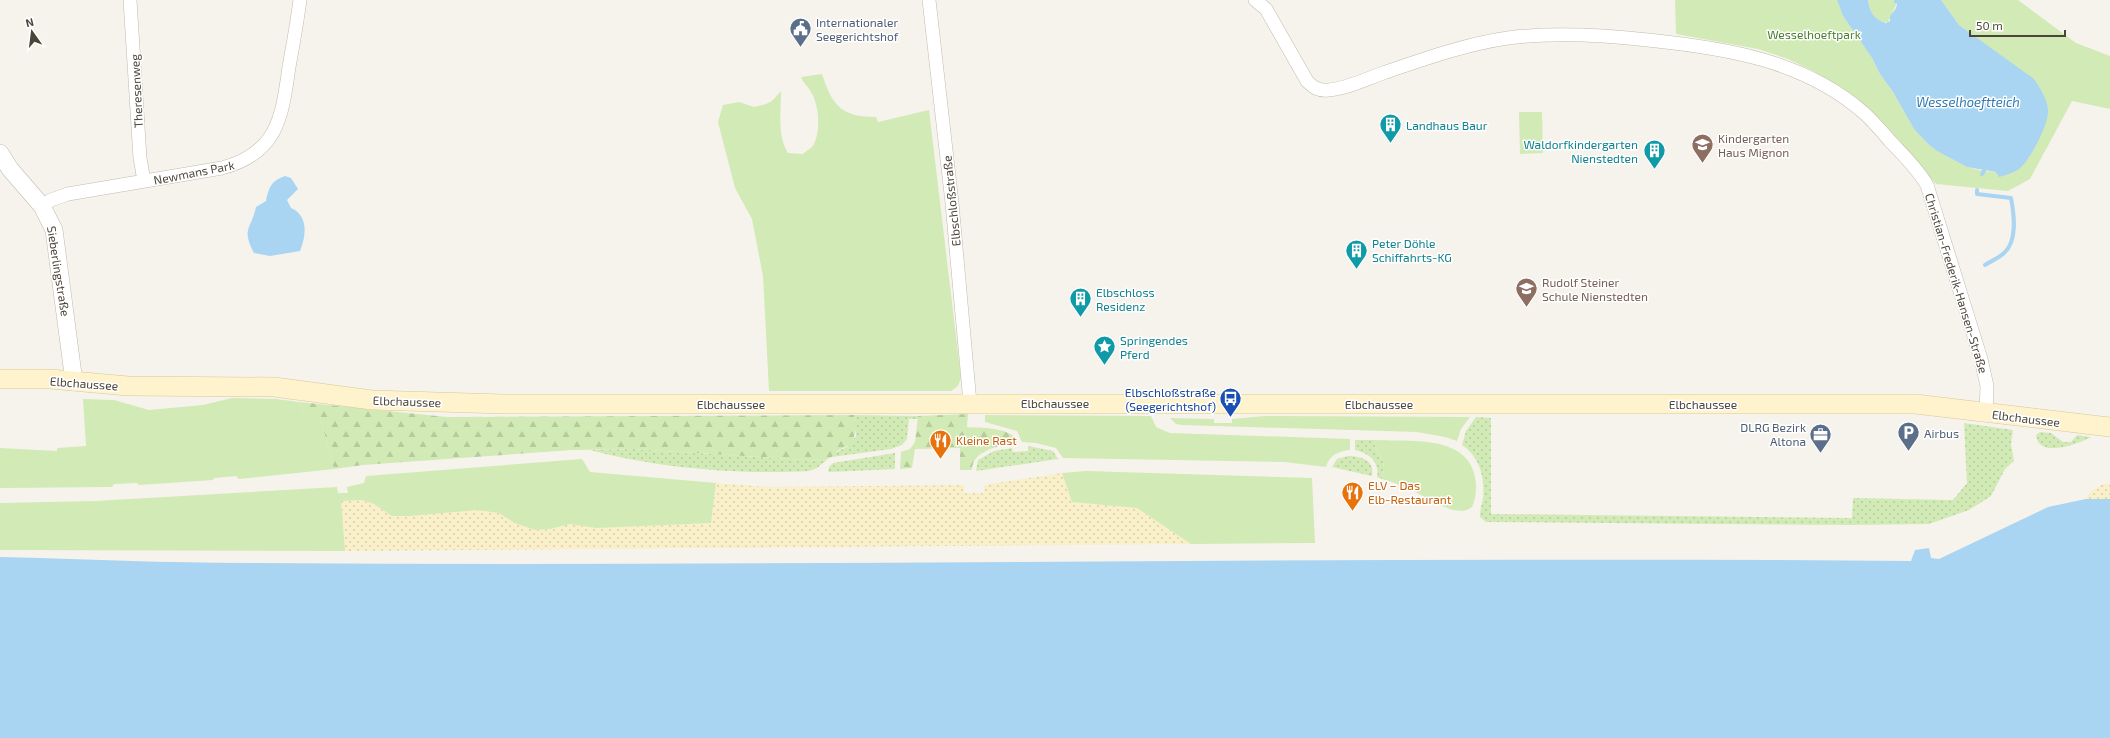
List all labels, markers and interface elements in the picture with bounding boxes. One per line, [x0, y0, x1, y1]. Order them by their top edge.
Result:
north arrow [12, 12, 52, 52]
scale bar [1970, 12, 2065, 38]
text: N [24, 15, 35, 29]
place label: Internationaler Seegerichtshof [816, 15, 899, 43]
public building icon: Internationaler Seegerichtshof [787, 16, 813, 49]
text: 50 m [1976, 18, 2003, 32]
park label: Wesselhoeftpark [1767, 27, 1861, 41]
street label: Theresenweg [127, 53, 145, 128]
water label: Wesselhoeftteich [1916, 94, 2020, 110]
building icon: Landhaus Baur [1377, 112, 1403, 145]
place label: Landhaus Baur [1406, 118, 1488, 132]
place label: Kindergarten Haus Mignon [1718, 131, 1789, 159]
school or university icon: Kindergarten Haus Mignon [1690, 132, 1716, 165]
place label: Waldorfkindergarten Nienstedten [1523, 137, 1638, 165]
building icon: Waldorfkindergarten Nienstedten [1641, 138, 1667, 171]
street label: Elbschloßstraße [939, 155, 963, 247]
street label: Newmans Park [152, 157, 236, 187]
street label: Christian-Frederik-Hansen-Straße [1923, 191, 1991, 375]
street label: Sieberlingstraße [45, 225, 73, 317]
place label: Peter Döhle Schiffahrts-KG [1372, 236, 1452, 264]
building icon: Peter Döhle Schiffahrts-KG [1344, 237, 1370, 270]
place label: Rudolf Steiner Schule Nienstedten [1542, 275, 1648, 303]
school or university icon: Rudolf Steiner Schule Nienstedten [1513, 276, 1539, 309]
place label: Elbschloss Residenz [1096, 285, 1155, 313]
building icon: Elbschloss Residenz [1067, 286, 1093, 319]
place label: Springendes Pferd [1120, 333, 1188, 361]
place icon: Springendes Pferd [1092, 334, 1118, 367]
street label: Elbchaussee [49, 374, 119, 392]
place label: Elbschloßstraße (Seegerichtshof) [1125, 385, 1216, 413]
bus stop icon: Elbschloßstraße (Seegerichtshof) [1218, 386, 1244, 419]
street label: Elbchaussee [373, 393, 441, 409]
street label: Elbchaussee [1021, 396, 1089, 410]
street label: Elbchaussee [697, 397, 765, 411]
street label: Elbchaussee [1345, 397, 1413, 411]
street label: Elbchaussee [1669, 397, 1737, 411]
street label: Elbchaussee [1991, 407, 2061, 429]
place label: DLRG Bezirk Altona [1740, 420, 1806, 448]
parking icon: Airbus [1896, 420, 1922, 453]
office icon: DLRG Bezirk Altona [1808, 421, 1834, 454]
place label: Airbus [1924, 426, 1959, 440]
restaurant icon: Kleine Rast [927, 427, 953, 460]
place label: Kleine Rast [956, 433, 1017, 447]
place label: ELV – Das Elb-Restaurant [1368, 478, 1452, 506]
restaurant icon: ELV – Das Elb-Restaurant [1339, 479, 1365, 512]

